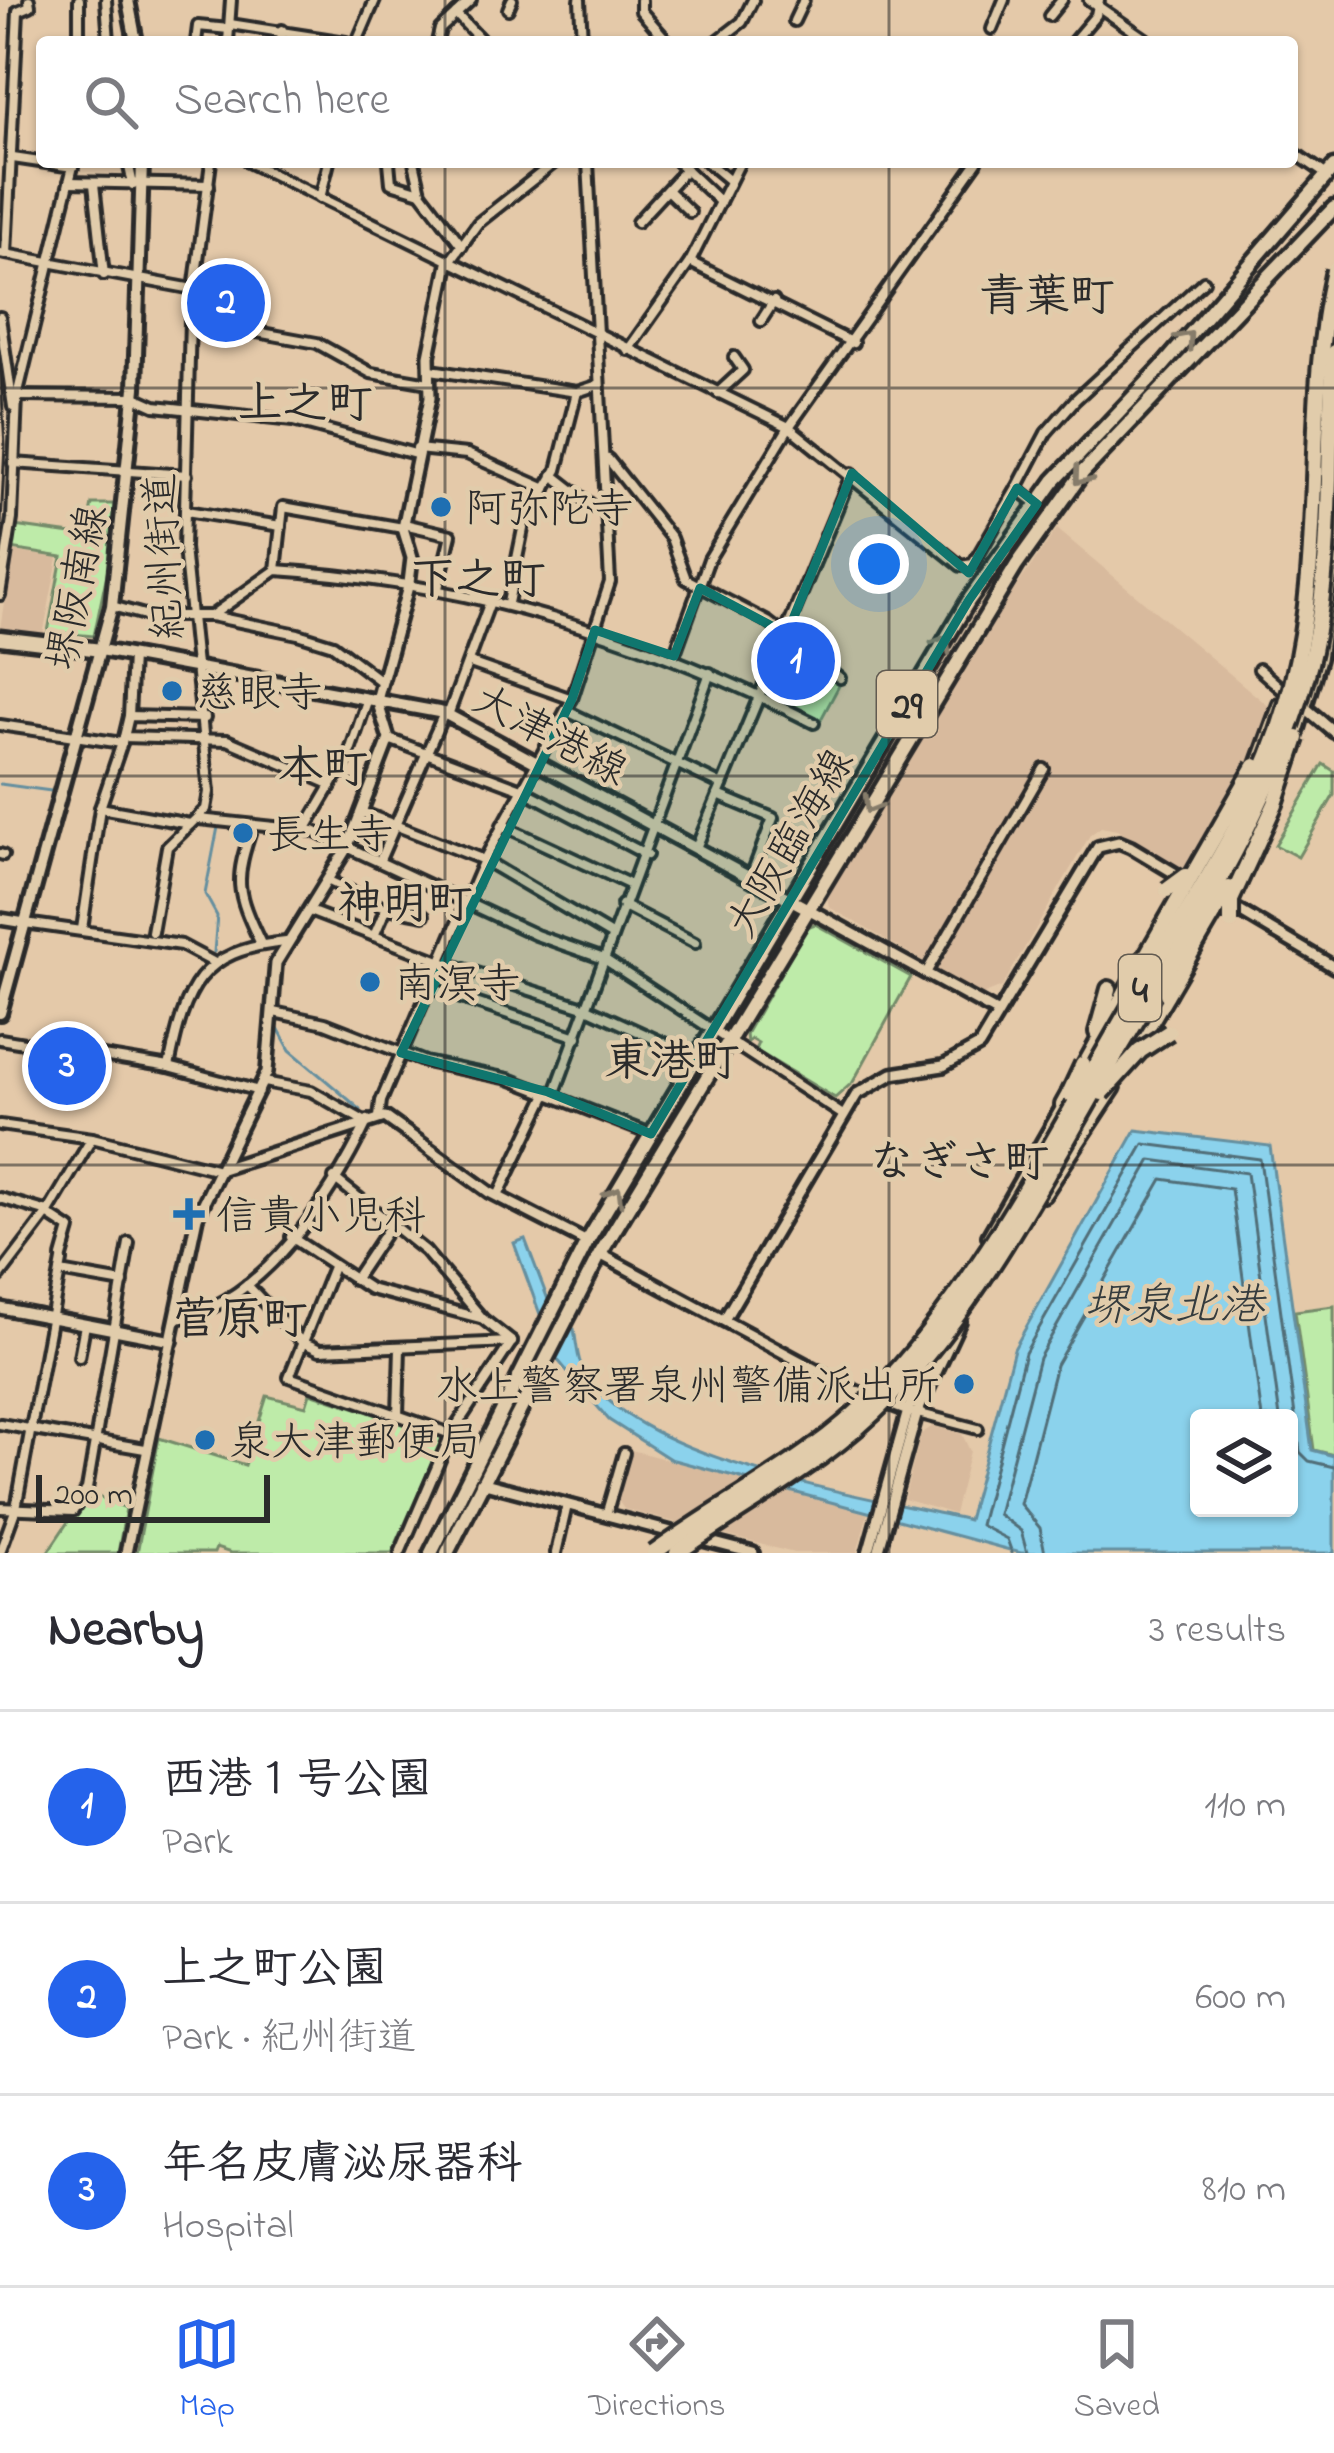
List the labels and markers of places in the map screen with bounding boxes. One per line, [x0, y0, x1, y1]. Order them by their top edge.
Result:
pin: 2 [187, 258, 265, 348]
place label: 阿弥陀寺 [465, 481, 633, 542]
marker: 阿弥陀寺 [428, 494, 454, 520]
pin: 1 [757, 616, 835, 706]
place label: 慈眼寺 [196, 665, 322, 726]
marker: 慈眼寺 [159, 678, 185, 704]
place label: 長生寺 [267, 807, 393, 868]
marker: 長生寺 [230, 820, 256, 846]
place label: 南溟寺 [394, 956, 520, 1017]
marker: 南溟寺 [357, 969, 383, 995]
pin: 3 [28, 1021, 106, 1111]
place label: 信貴小児科 [216, 1188, 426, 1249]
marker: 信貴小児科 [173, 1198, 205, 1230]
place label: 水上警察署泉州警備派出所 [436, 1358, 940, 1419]
marker: 水上警察署泉州警備派出所 [951, 1371, 977, 1397]
place label: 泉大津郵便局 [229, 1414, 481, 1475]
marker: 泉大津郵便局 [192, 1427, 218, 1453]

